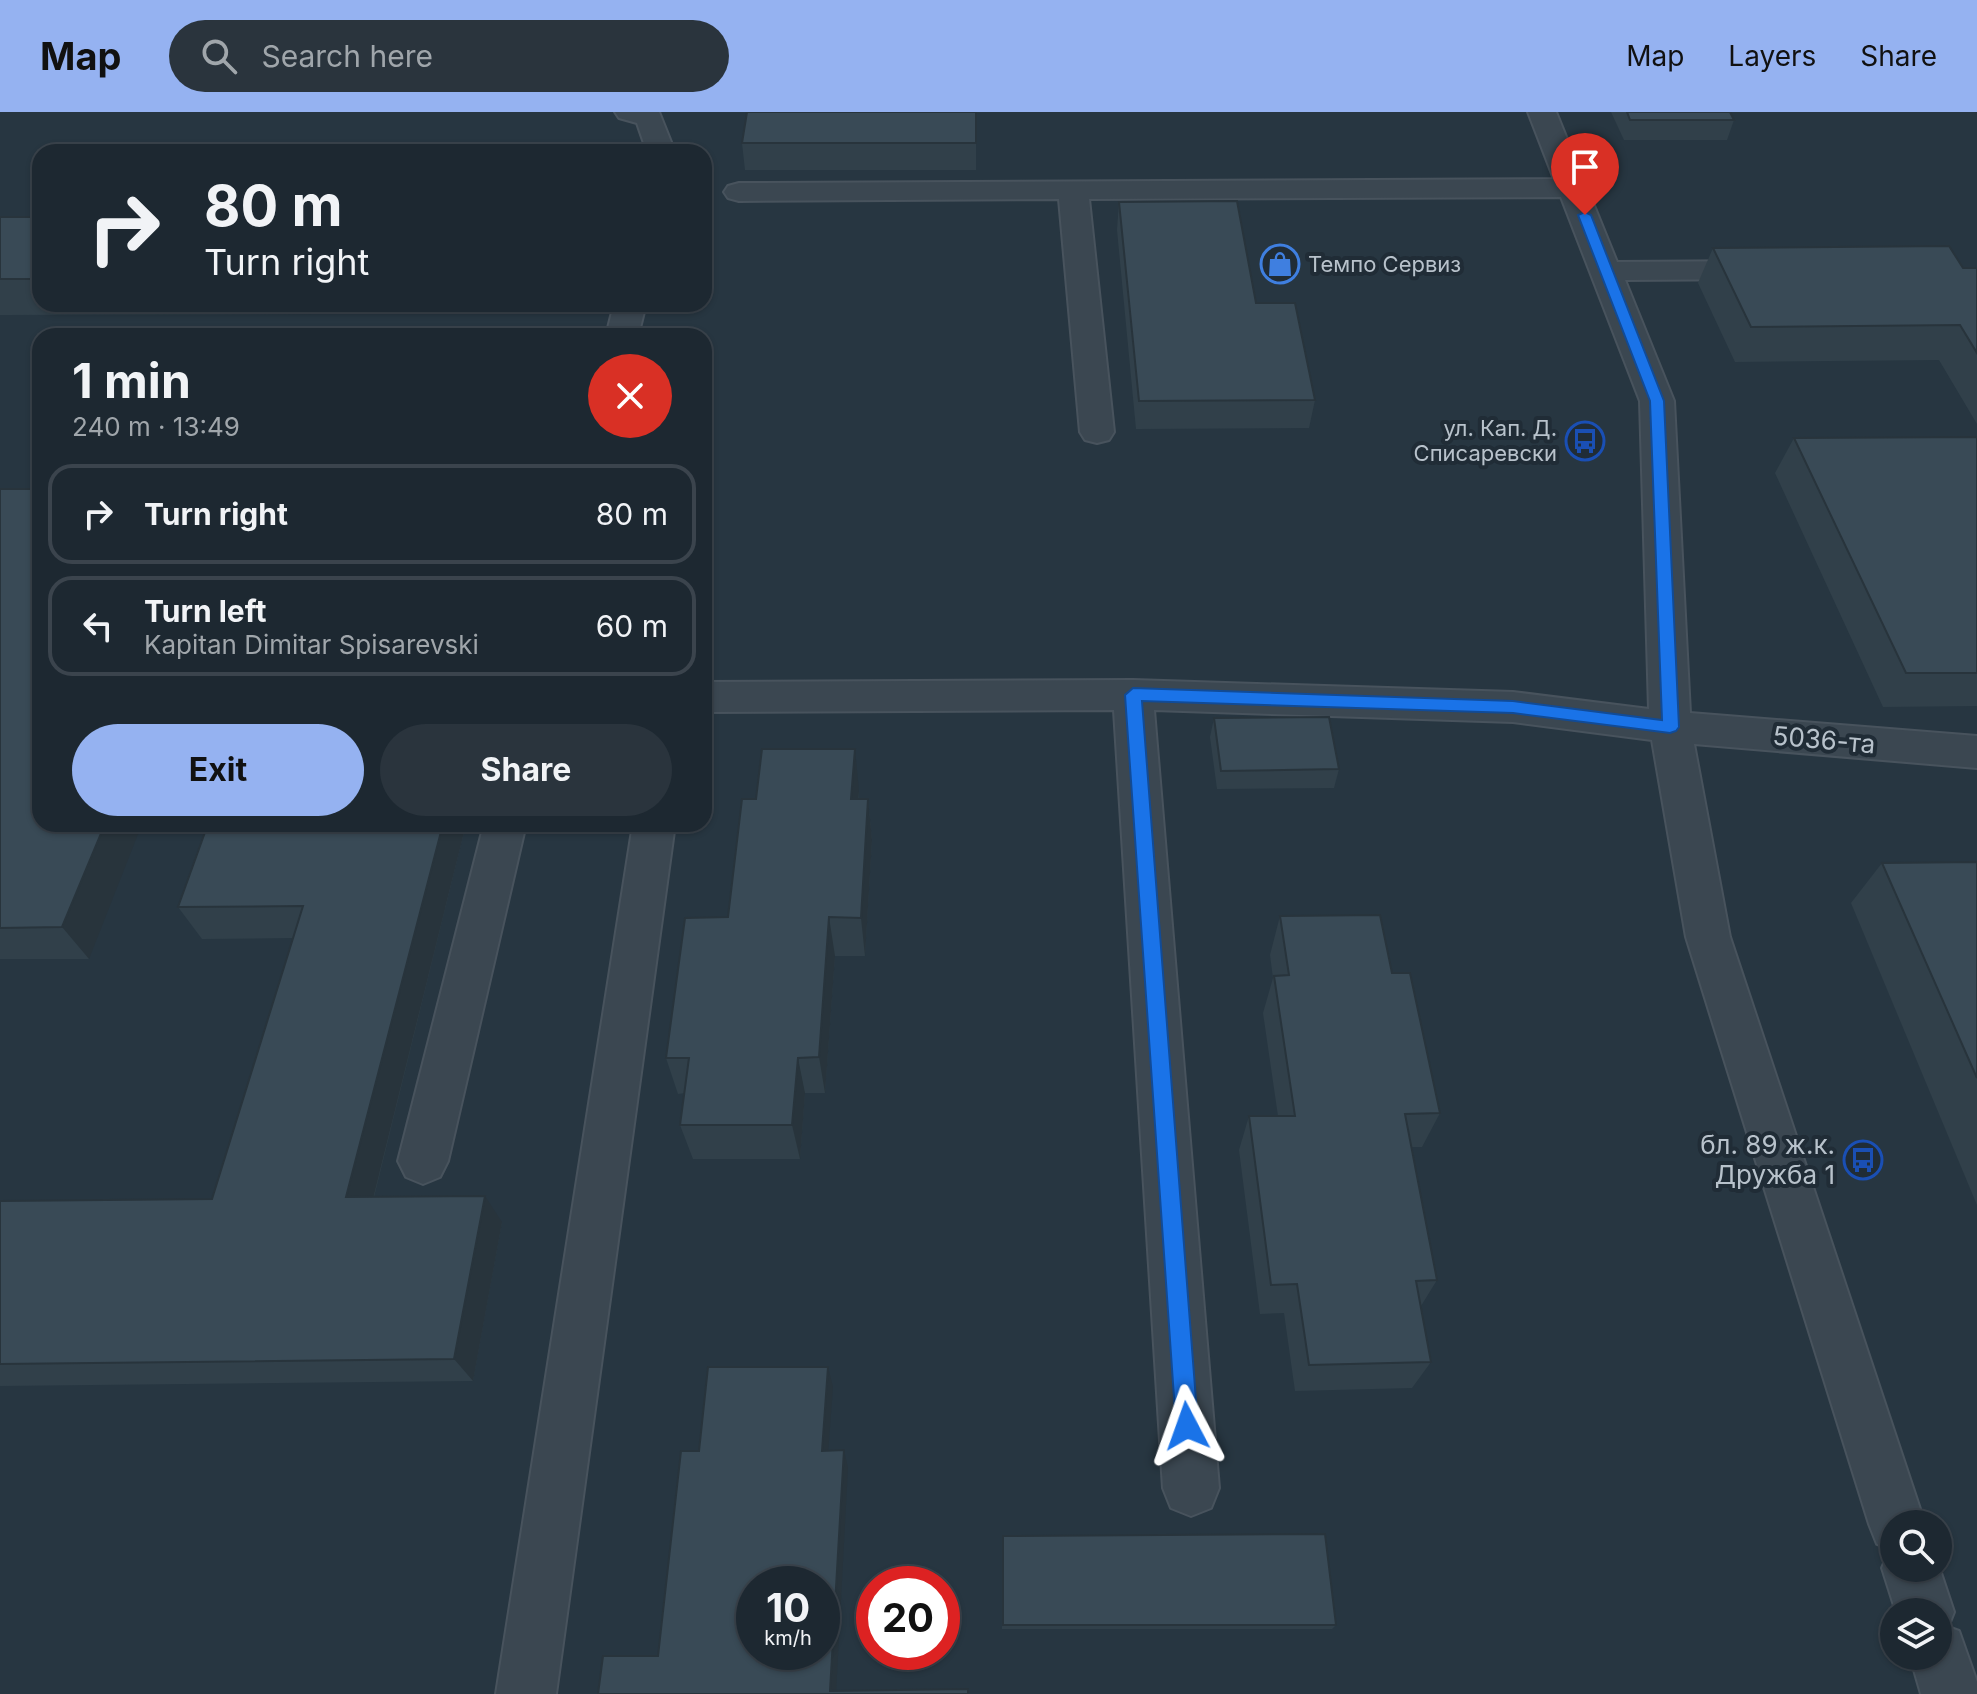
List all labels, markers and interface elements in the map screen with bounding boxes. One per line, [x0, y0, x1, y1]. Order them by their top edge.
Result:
search box [169, 20, 729, 92]
text: Map [40, 33, 121, 79]
icon: search [197, 34, 241, 78]
text: Search here [261, 38, 433, 74]
text: Map [1626, 39, 1684, 73]
text: Layers [1728, 39, 1816, 73]
text: Share [1860, 39, 1937, 73]
pin [1551, 133, 1619, 215]
icon: arrive [1563, 145, 1607, 189]
text: 80 m [204, 172, 343, 240]
icon: right [72, 176, 176, 280]
text: Turn right [204, 240, 369, 284]
shop icon: Темпо Сервиз [1259, 243, 1301, 285]
place label: Темпо Сервиз [1308, 251, 1461, 277]
text: 1 min [72, 351, 191, 410]
button: close [588, 354, 672, 438]
text: 240 m · 13:49 [72, 411, 240, 442]
place label: ул. Кап. Д. Списаревски [1414, 415, 1557, 466]
bus stop icon: ул. Кап. Д. Списаревски [1564, 420, 1606, 462]
icon: right [76, 492, 120, 536]
text: Turn right [144, 496, 288, 532]
text: 80 m [596, 496, 668, 532]
text: Turn left [144, 593, 266, 629]
icon: left [76, 604, 120, 648]
text: 60 m [596, 608, 668, 644]
text: Kapitan Dimitar Spisarevski [144, 629, 479, 660]
street label: 5036-та [1771, 720, 1877, 759]
button: Exit [72, 724, 364, 816]
button: Share [380, 724, 672, 816]
place label: бл. 89 ж.к. Дружба 1 [1700, 1129, 1835, 1190]
bus stop icon: бл. 89 ж.к. Дружба 1 [1842, 1139, 1884, 1181]
position arrow [1145, 1384, 1229, 1468]
map controls [1880, 1510, 1952, 1670]
button: search [1880, 1510, 1952, 1582]
speed limit sign: 20 [856, 1566, 960, 1670]
text: 10 [766, 1583, 810, 1632]
button: layers [1880, 1598, 1952, 1670]
text: km/h [764, 1626, 812, 1650]

